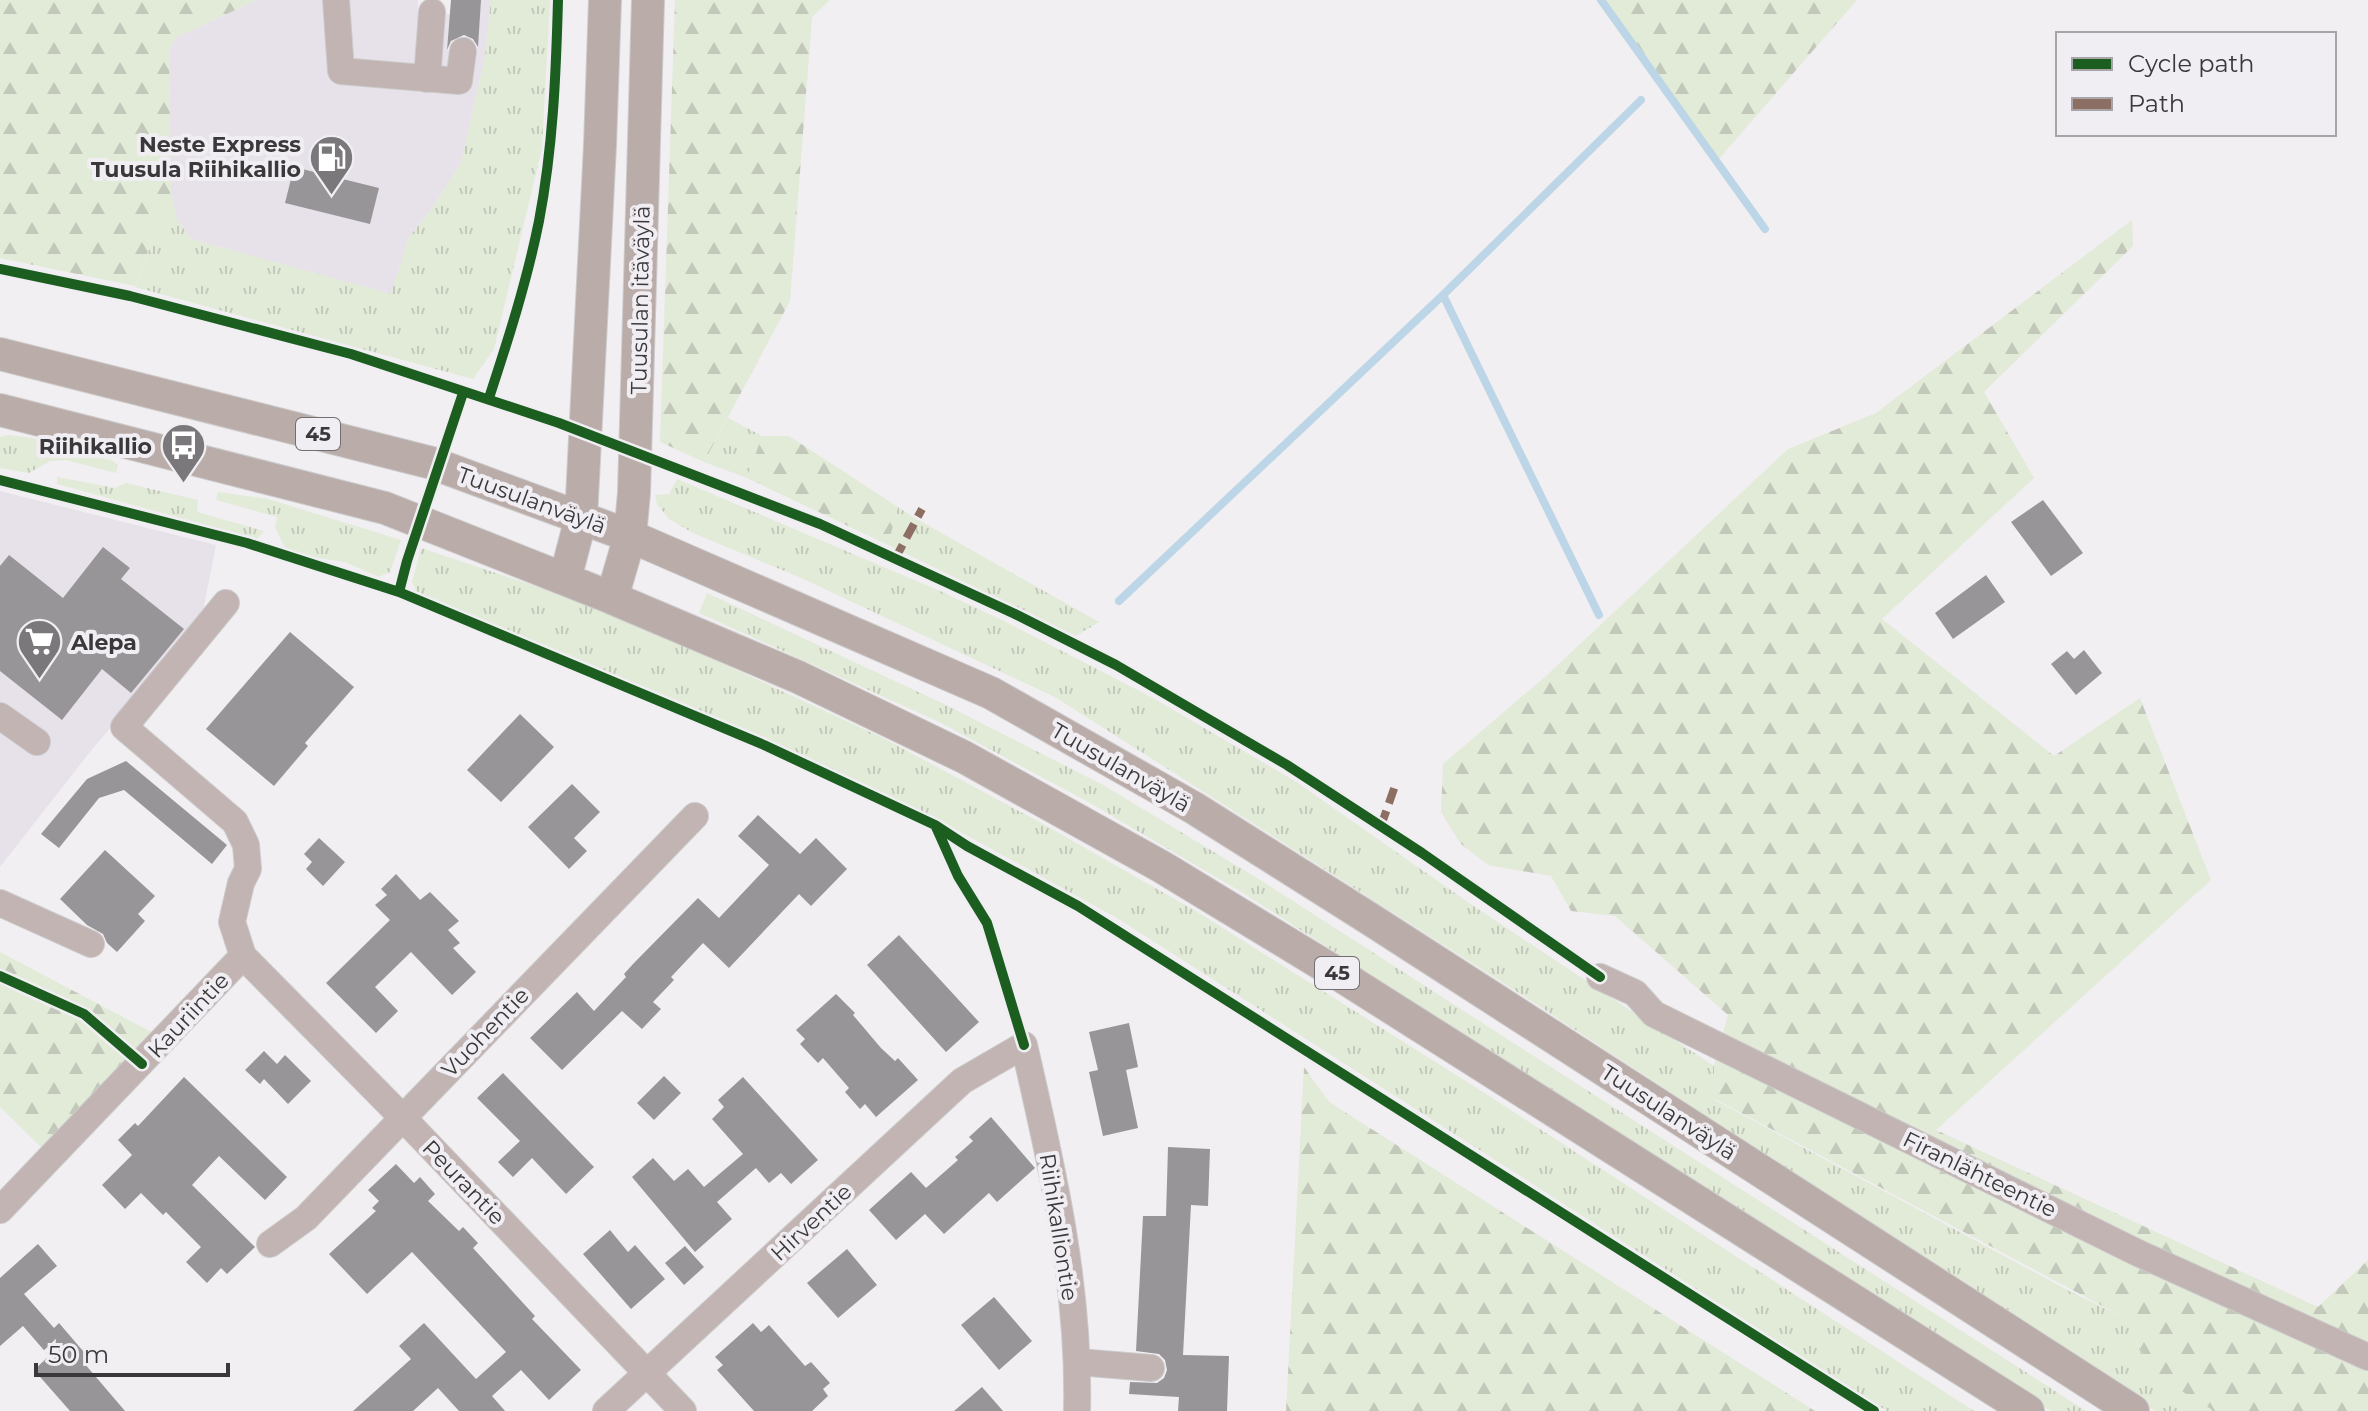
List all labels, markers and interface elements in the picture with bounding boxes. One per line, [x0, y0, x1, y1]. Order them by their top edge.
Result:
legend [2056, 32, 2336, 136]
text: Cycle path [2128, 49, 2255, 78]
text: Path [2128, 89, 2185, 118]
place label: Neste Express Tuusula Riihikallio [91, 131, 301, 183]
fuel station icon: Neste Express Tuusula Riihikallio [308, 133, 356, 196]
street label: Tuusulan itäväylä [625, 205, 656, 395]
road number: 45 [296, 418, 340, 450]
bus stop icon: Riihikallio [159, 422, 207, 485]
place label: Riihikallio [39, 433, 152, 460]
street label: Tuusulanväylä [454, 461, 610, 540]
supermarket icon: Alepa [16, 618, 64, 681]
place label: Alepa [70, 629, 137, 656]
street label: Tuusulanväylä [1047, 717, 1195, 818]
road number: 45 [1315, 957, 1359, 989]
street label: Kauriintie [142, 967, 235, 1064]
street label: Vuohentie [436, 982, 535, 1083]
street label: Tuusulanväylä [1596, 1059, 1741, 1166]
street label: Firanlähteentie [1899, 1126, 2061, 1223]
street label: Peurantie [417, 1134, 511, 1230]
street label: Riihikalliontie [1034, 1151, 1083, 1303]
street label: Hirventie [765, 1178, 857, 1267]
scale bar [36, 1327, 228, 1377]
text: 50 m [48, 1340, 109, 1369]

